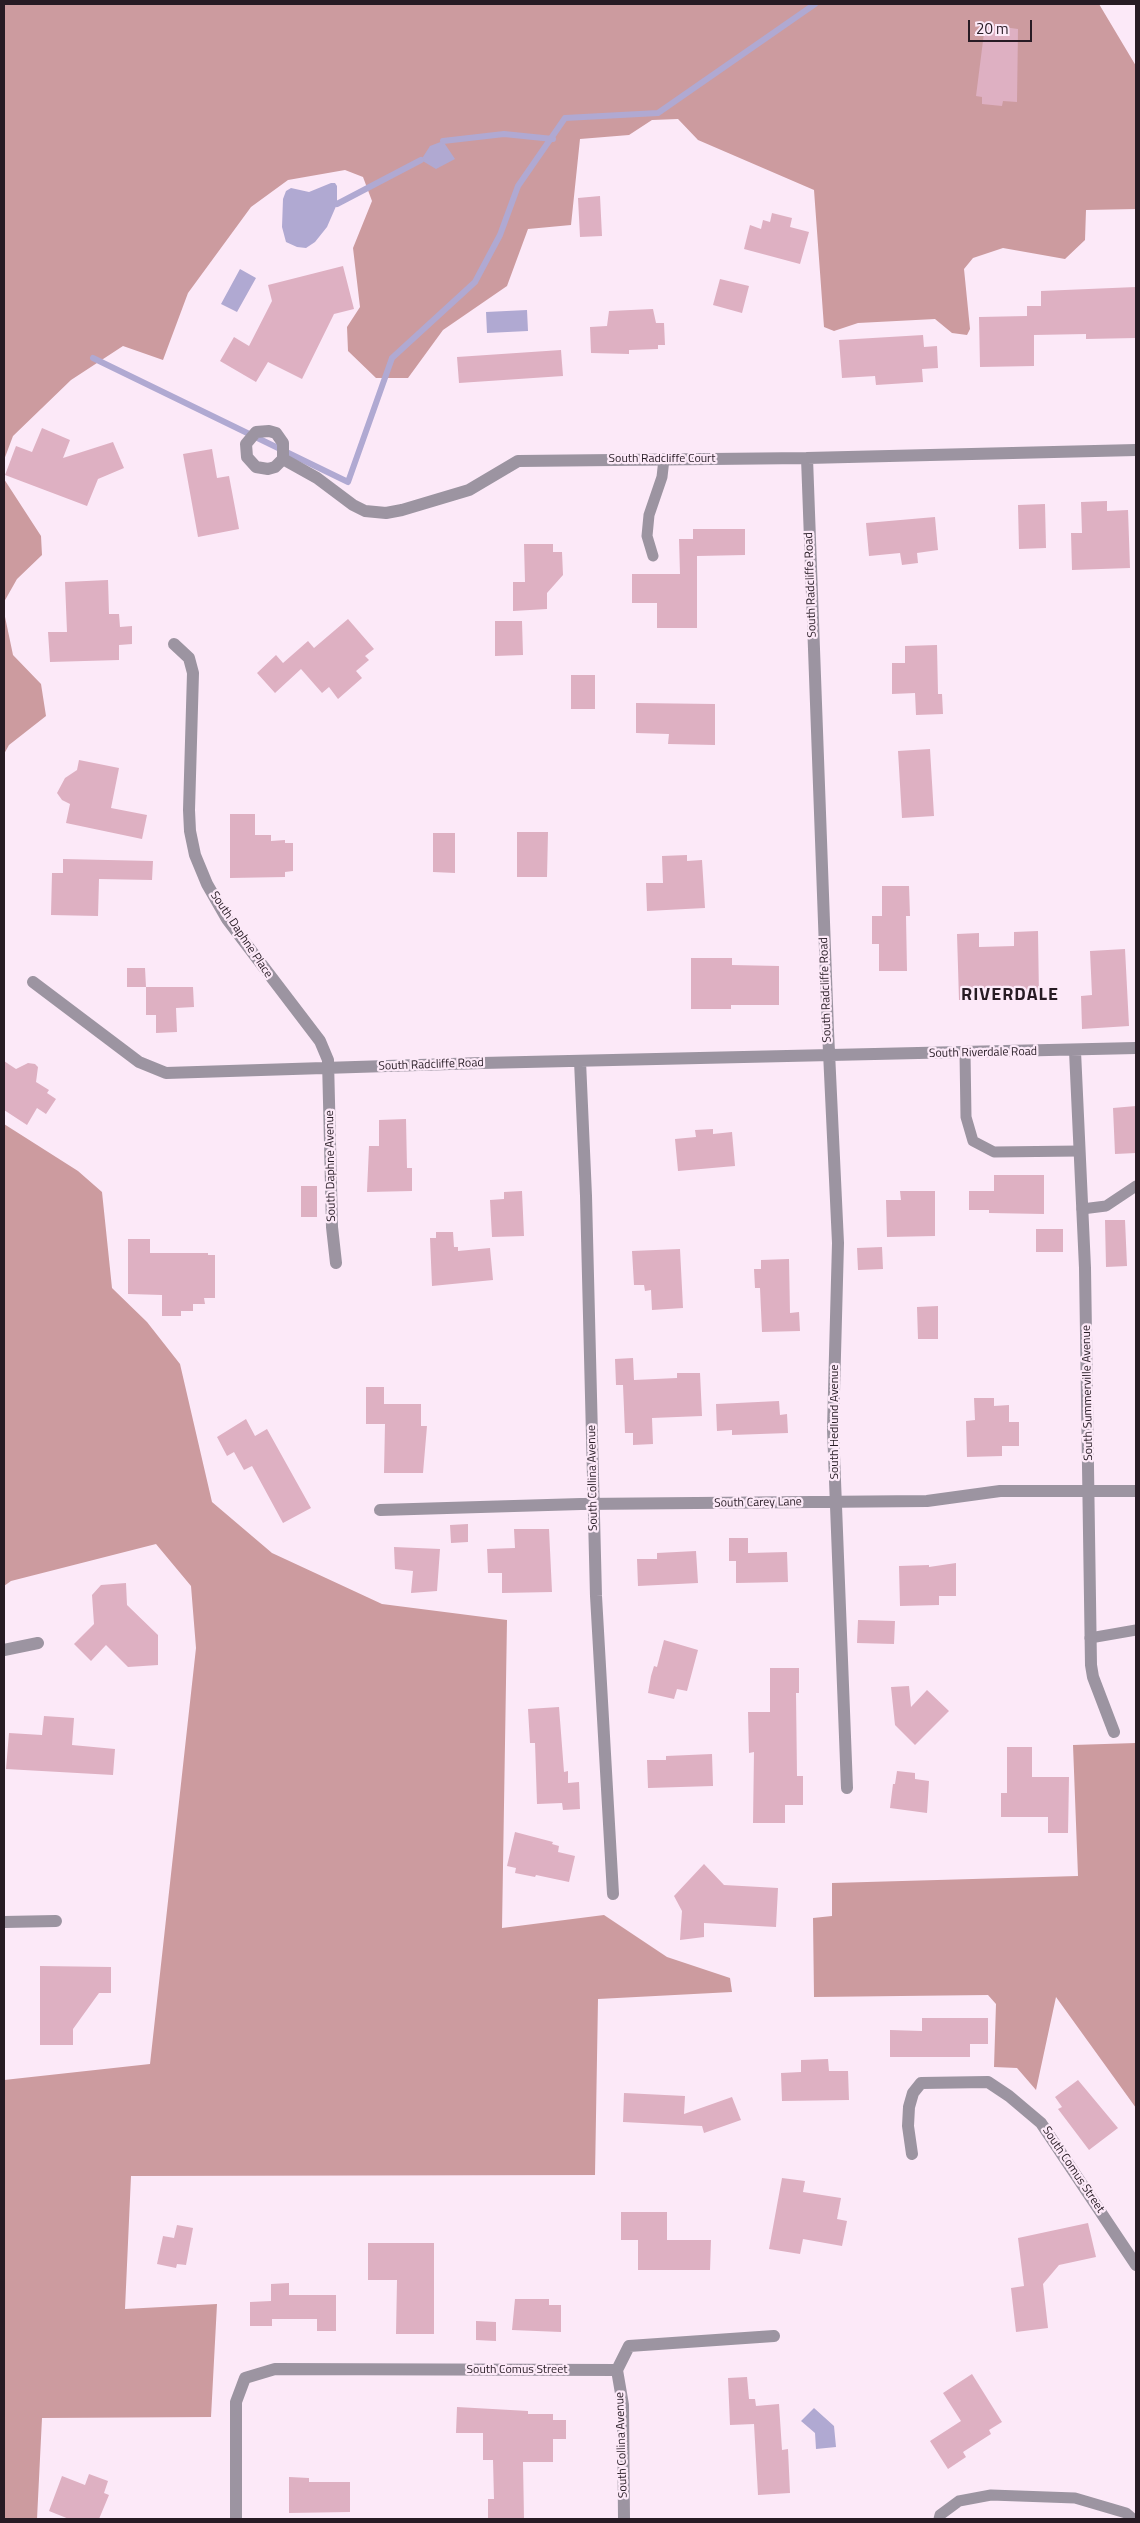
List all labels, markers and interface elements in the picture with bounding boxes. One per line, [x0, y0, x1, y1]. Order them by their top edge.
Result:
scale bar [970, 10, 1034, 42]
text: 20 m [976, 17, 1009, 40]
street label: South Radcliffe Court [609, 452, 715, 466]
street label: South Radcliffe Road [802, 532, 820, 638]
street label: South Daphne Place [207, 889, 275, 981]
street label: South Radcliffe Road [817, 937, 835, 1043]
district label: RIVERDALE [960, 985, 1060, 1007]
street label: South Riverdale Road [929, 1045, 1037, 1061]
street label: South Radcliffe Road [378, 1056, 484, 1074]
street label: South Daphne Avenue [323, 1110, 339, 1222]
street label: South Summerville Avenue [1080, 1325, 1096, 1461]
street label: South Hedlund Avenue [828, 1364, 842, 1480]
street label: South Collina Avenue [585, 1425, 601, 1531]
street label: South Carey Lane [714, 1495, 802, 1511]
street label: South Comus Street [1039, 2124, 1107, 2216]
street label: South Comus Street [467, 2363, 567, 2377]
street label: South Collina Avenue [613, 2392, 631, 2498]

